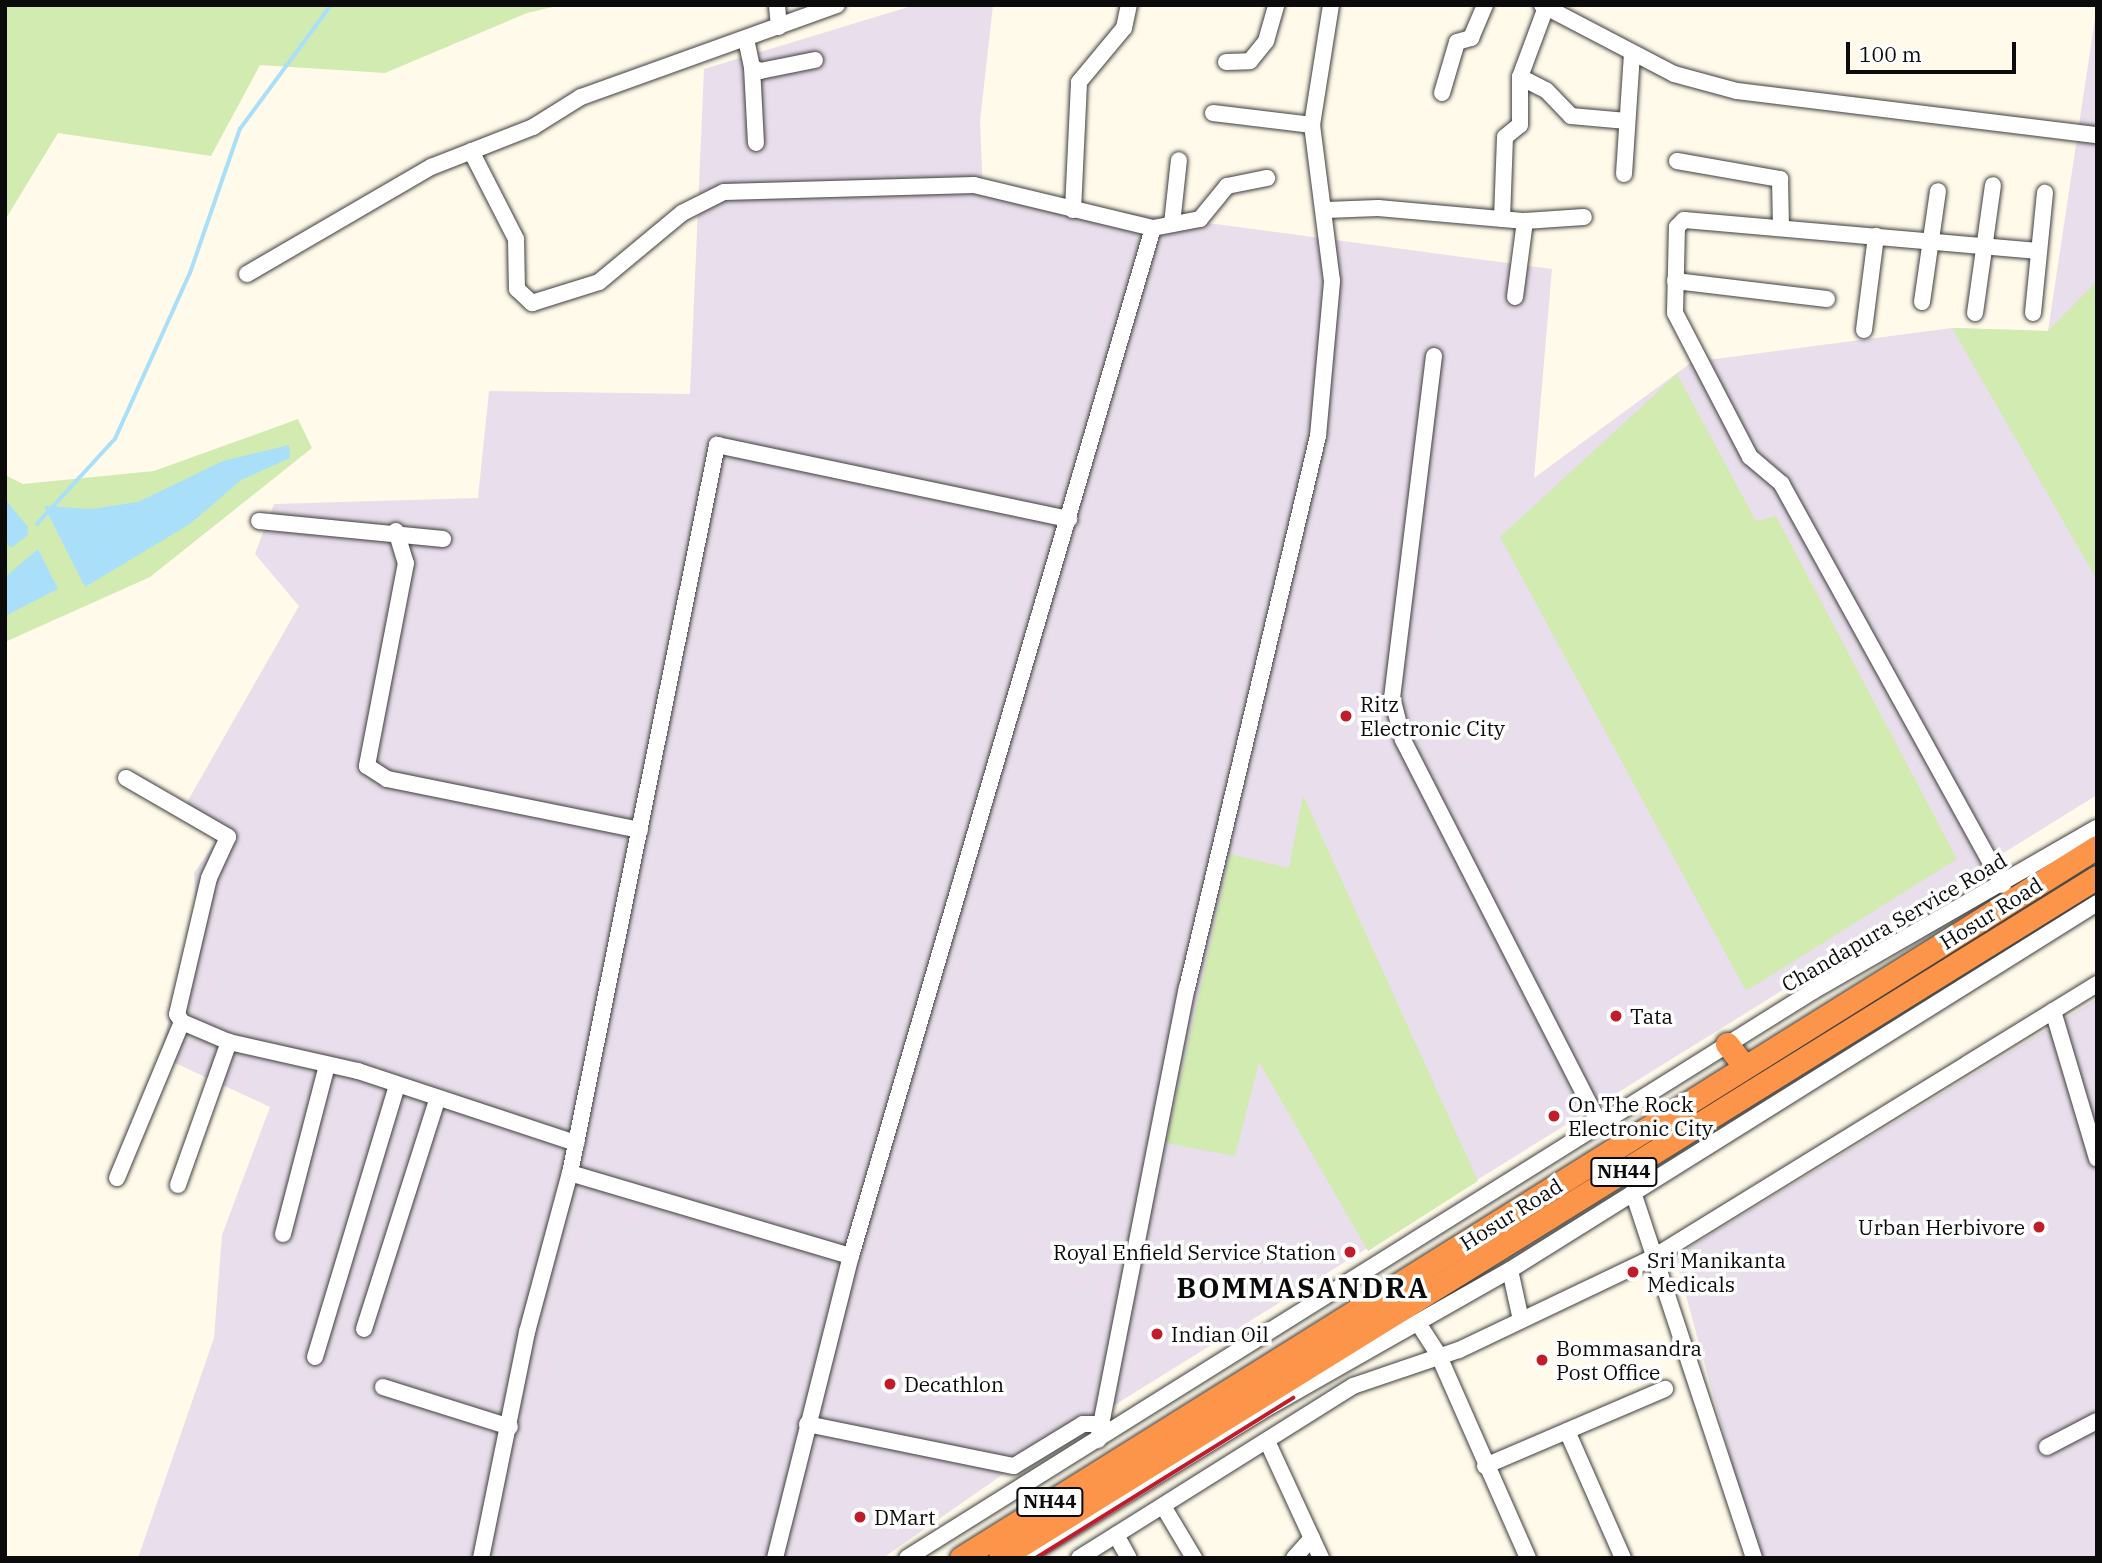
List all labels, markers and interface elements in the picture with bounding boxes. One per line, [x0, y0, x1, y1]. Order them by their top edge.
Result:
scale bar [1850, 28, 2020, 72]
text: 100 m [1859, 40, 1922, 68]
place label: Ritz Electronic City [1360, 691, 1505, 741]
marker: Ritz Electronic City [1338, 708, 1354, 724]
street label: Chandapura Service Road [1777, 847, 2011, 997]
street label: Hosur Road [1935, 872, 2047, 954]
place label: Tata [1630, 1003, 1673, 1029]
marker: Tata [1608, 1008, 1624, 1024]
place label: On The Rock Electronic City [1568, 1091, 1713, 1141]
marker: On The Rock Electronic City [1546, 1108, 1562, 1124]
road number: NH44 [1589, 1156, 1659, 1188]
street label: Hosur Road [1455, 1173, 1567, 1255]
place label: Urban Herbivore [1858, 1214, 2025, 1240]
marker: Urban Herbivore [2031, 1219, 2047, 1235]
place label: Royal Enfield Service Station [1053, 1239, 1336, 1265]
marker: Royal Enfield Service Station [1342, 1244, 1358, 1260]
place label: Sri Manikanta Medicals [1647, 1247, 1786, 1297]
marker: Sri Manikanta Medicals [1625, 1264, 1641, 1280]
district label: BOMMASANDRA [1178, 1271, 1428, 1305]
place label: Indian Oil [1171, 1321, 1269, 1347]
marker: Indian Oil [1149, 1326, 1165, 1342]
place label: Bommasandra Post Office [1556, 1335, 1702, 1385]
marker: Bommasandra Post Office [1534, 1352, 1550, 1368]
place label: Decathlon [904, 1371, 1004, 1397]
marker: Decathlon [882, 1376, 898, 1392]
road number: NH44 [1015, 1486, 1085, 1518]
place label: DMart [874, 1504, 936, 1530]
marker: DMart [852, 1509, 868, 1525]

